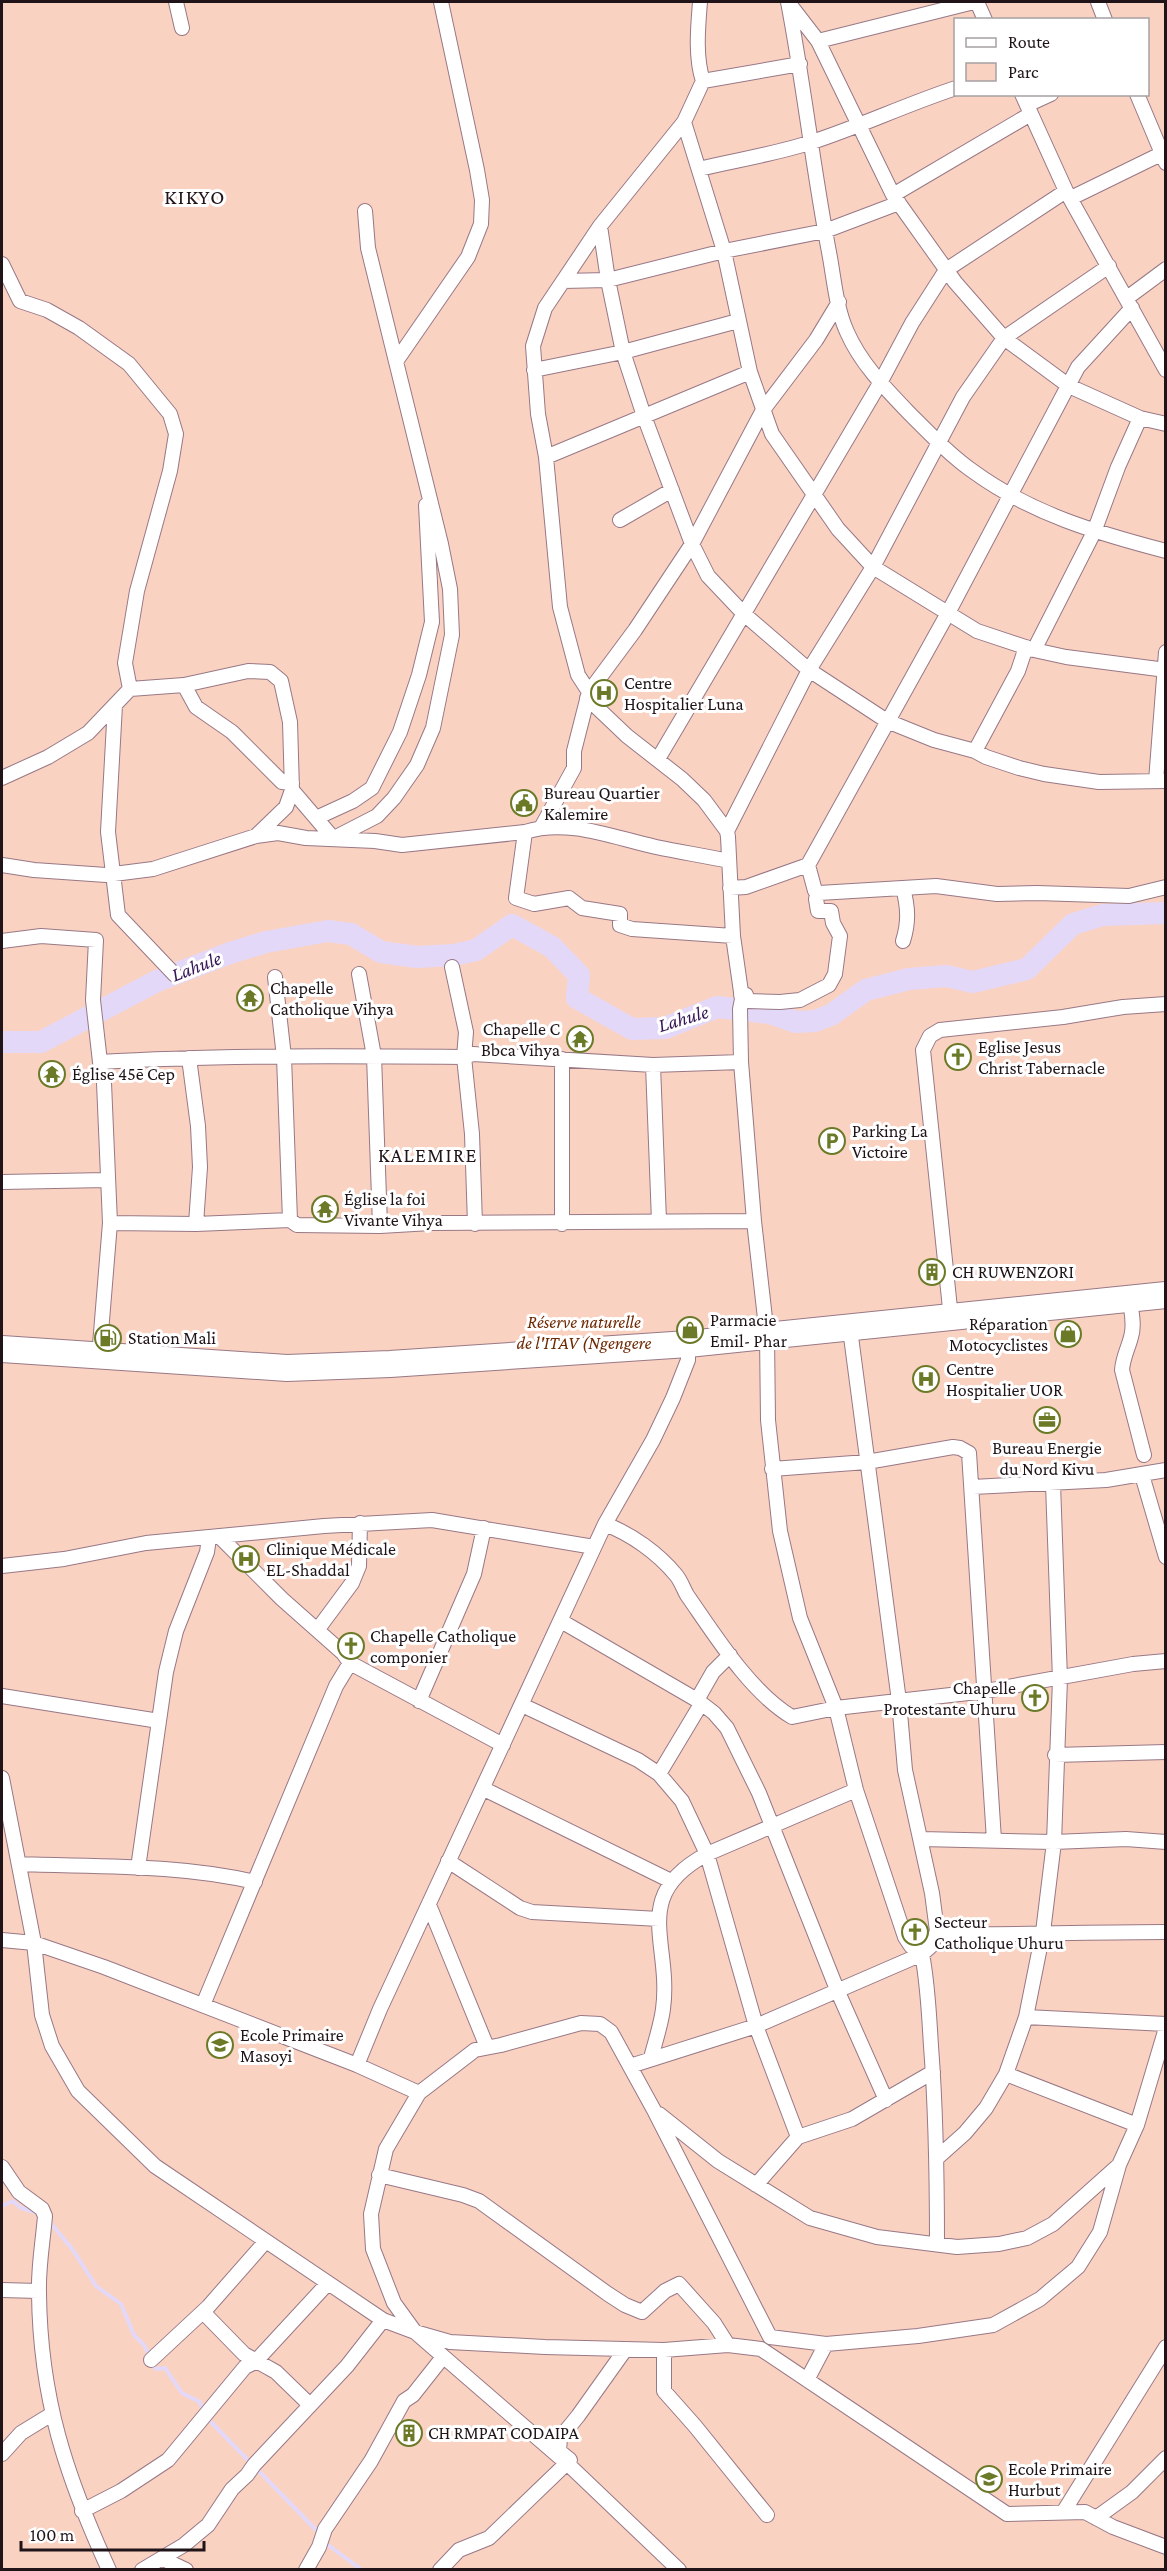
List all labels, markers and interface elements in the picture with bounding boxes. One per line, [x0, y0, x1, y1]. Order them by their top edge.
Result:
legend [954, 18, 1149, 96]
text: Route [1008, 32, 1050, 52]
text: Parc [1008, 62, 1039, 82]
district label: KIKYO [164, 185, 226, 209]
place label: Centre Hospitalier Luna [624, 673, 744, 714]
hospital icon: Centre Hospitalier Luna [589, 678, 619, 708]
place label: Bureau Quartier Kalemire [544, 783, 660, 824]
public building icon: Bureau Quartier Kalemire [509, 788, 539, 818]
water label: Lahule [168, 946, 224, 986]
place label: Chapelle Catholique Vihya [270, 978, 394, 1019]
temple icon: Chapelle Catholique Vihya [235, 983, 265, 1013]
water label: Lahule [655, 1000, 711, 1036]
place label: Chapelle C Bbca Vihya [481, 1019, 560, 1060]
temple icon: Chapelle C Bbca Vihya [565, 1024, 595, 1054]
place label: Eglise Jesus Christ Tabernacle [978, 1037, 1105, 1078]
church icon: Eglise Jesus Christ Tabernacle [943, 1042, 973, 1072]
temple icon: Église 45ē Cep [37, 1059, 67, 1089]
place label: Église 45ē Cep [72, 1064, 175, 1084]
place label: Parking La Victoire [852, 1121, 928, 1162]
parking icon: Parking La Victoire [817, 1126, 847, 1156]
district label: KALEMIRE [378, 1144, 478, 1166]
place label: Église la foi Vivante Vihya [344, 1189, 443, 1230]
temple icon: Église la foi Vivante Vihya [310, 1194, 340, 1224]
building icon: CH RUWENZORI [917, 1257, 947, 1287]
place label: CH RUWENZORI [952, 1262, 1074, 1282]
place label: Parmacie Emil- Phar [710, 1310, 788, 1351]
park label: Réserve naturelle de l'ITAV (Ngengere [517, 1312, 652, 1354]
place label: Réparation Motocyclistes [949, 1314, 1048, 1355]
shop icon: Parmacie Emil- Phar [675, 1315, 705, 1345]
shop icon: Réparation Motocyclistes [1053, 1319, 1083, 1349]
fuel station icon: Station Mali [93, 1323, 123, 1353]
place label: Station Mali [128, 1328, 216, 1348]
place label: Centre Hospitalier UOR [946, 1359, 1064, 1400]
hospital icon: Centre Hospitalier UOR [911, 1364, 941, 1394]
office icon: Bureau Energie du Nord Kivu [1032, 1405, 1062, 1435]
place label: Bureau Energie du Nord Kivu [992, 1438, 1102, 1479]
place label: Clinique Médicale EL-Shaddal [266, 1539, 396, 1580]
hospital icon: Clinique Médicale EL-Shaddal [231, 1544, 261, 1574]
place label: Chapelle Catholique componier [370, 1626, 516, 1667]
church icon: Chapelle Catholique componier [336, 1631, 366, 1661]
place label: Chapelle Protestante Uhuru [883, 1678, 1016, 1719]
church icon: Chapelle Protestante Uhuru [1020, 1683, 1050, 1713]
place label: Secteur Catholique Uhuru [934, 1912, 1064, 1953]
church icon: Secteur Catholique Uhuru [900, 1917, 930, 1947]
place label: Ecole Primaire Masoyi [240, 2025, 344, 2066]
school or university icon: Ecole Primaire Masoyi [205, 2030, 235, 2060]
building icon: CH RMPAT CODAIPA [394, 2418, 424, 2448]
place label: CH RMPAT CODAIPA [428, 2423, 580, 2443]
place label: Ecole Primaire Hurbut [1008, 2459, 1112, 2500]
school or university icon: Ecole Primaire Hurbut [974, 2464, 1004, 2494]
scale bar [21, 2514, 204, 2552]
text: 100 m [30, 2525, 75, 2545]

